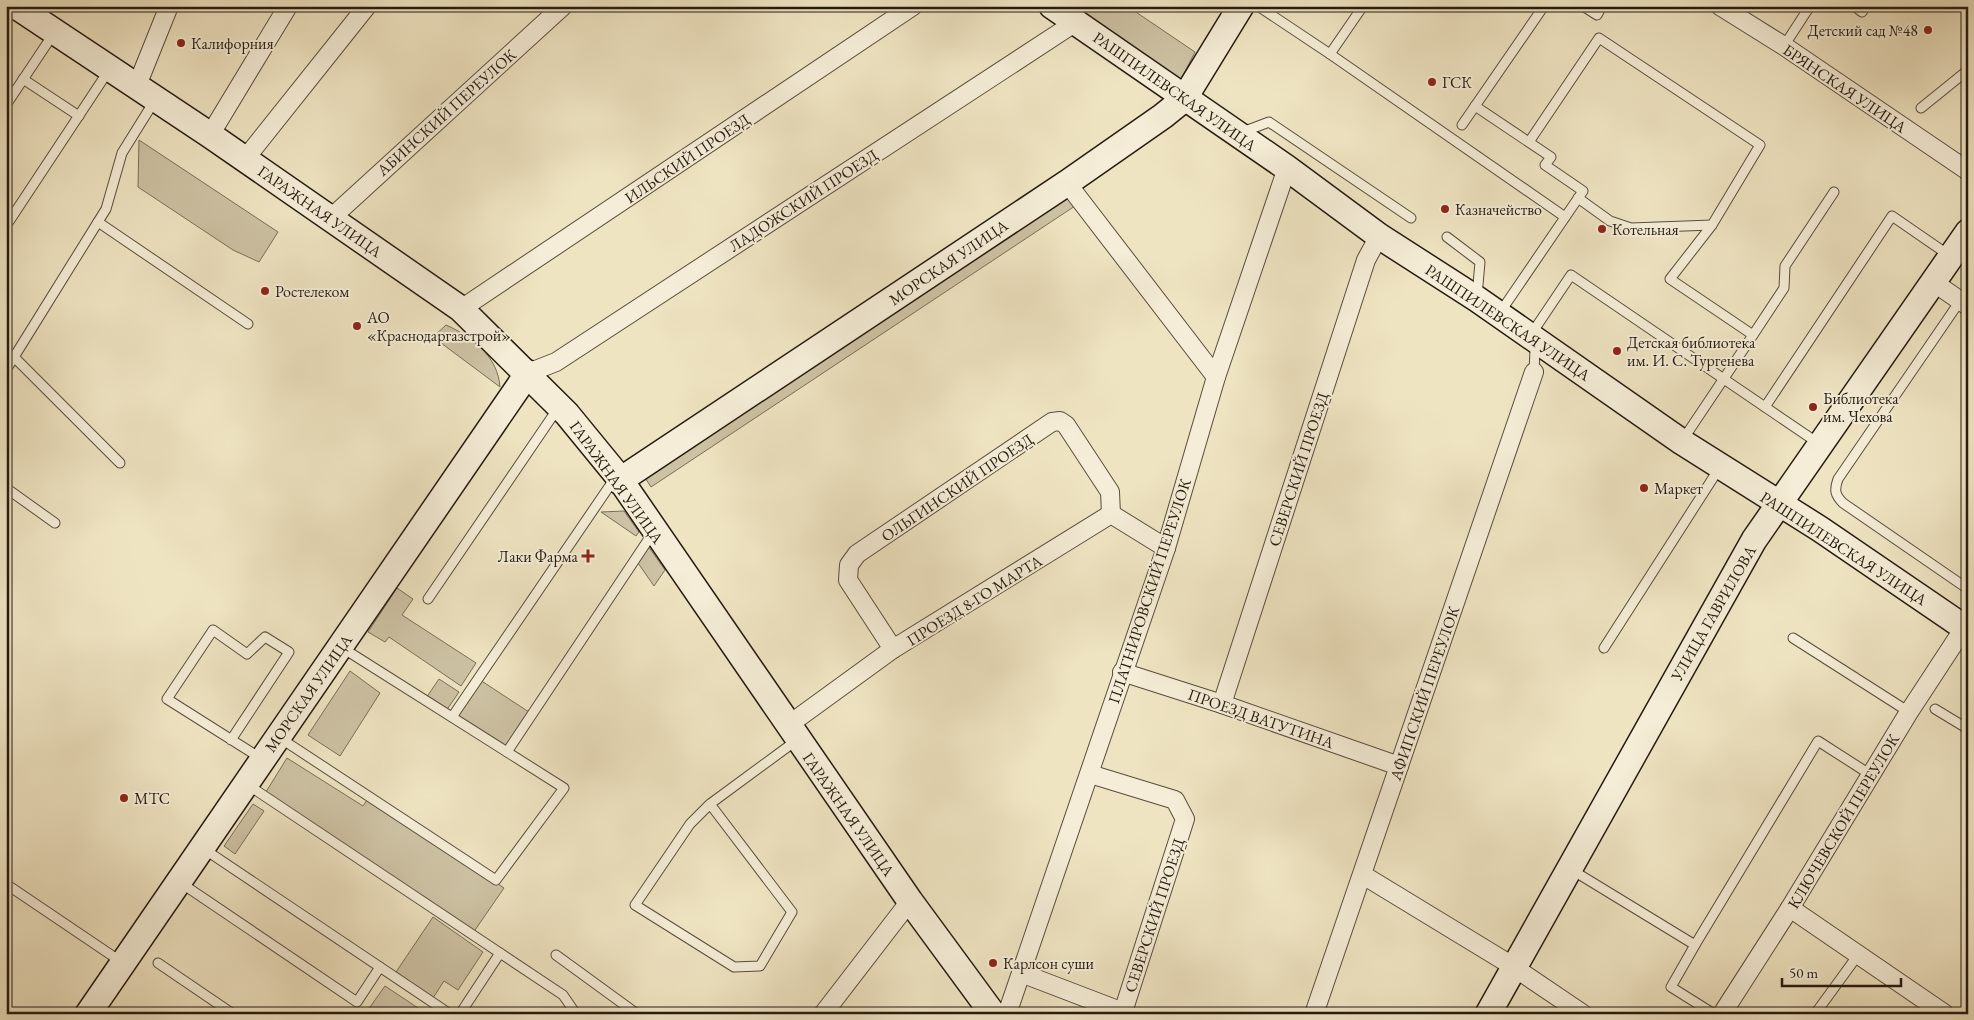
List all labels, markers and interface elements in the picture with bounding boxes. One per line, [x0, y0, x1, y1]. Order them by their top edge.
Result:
place label: Детский сад №48 [1808, 20, 1918, 41]
marker: Детский сад №48 [1922, 24, 1934, 36]
street label: РАШПИЛЕВСКАЯ УЛИЦА [1089, 27, 1261, 156]
place label: Калифорния [191, 33, 274, 54]
marker: Калифорния [175, 37, 187, 49]
street label: БРЯНСКАЯ УЛИЦА [1779, 39, 1911, 138]
street label: АБИНСКИЙ ПЕРЕУЛОК [372, 44, 521, 181]
place label: ГСК [1442, 72, 1472, 93]
marker: ГСК [1426, 76, 1438, 88]
street label: ИЛЬСКИЙ ПРОЕЗД [621, 109, 754, 208]
street label: ЛАДОЖСКИЙ ПРОЕЗД [725, 144, 882, 257]
street label: ГАРАЖНАЯ УЛИЦА [254, 161, 387, 263]
place label: Казначейство [1455, 199, 1542, 220]
marker: Казначейство [1439, 203, 1451, 215]
street label: МОРСКАЯ УЛИЦА [885, 214, 1013, 310]
place label: Котельная [1612, 219, 1679, 240]
marker: Котельная [1596, 223, 1608, 235]
street label: РАШПИЛЕВСКАЯ УЛИЦА [1421, 259, 1595, 386]
place label: Ростелеком [275, 281, 349, 302]
marker: Ростелеком [259, 285, 271, 297]
place label: АО «Краснодаргазстрой» [366, 307, 511, 346]
marker: АО «Краснодаргазстрой» [351, 320, 363, 332]
place label: Детская библиотека им. И. С. Тургенева [1627, 332, 1756, 371]
marker: Детская библиотека им. И. С. Тургенева [1611, 345, 1623, 357]
place label: Библиотека им. Чехова [1823, 388, 1899, 427]
street label: СЕВЕРСКИЙ ПРОЕЗД [1264, 389, 1333, 549]
marker: Библиотека им. Чехова [1807, 401, 1819, 413]
street label: ГАРАЖНАЯ УЛИЦА [565, 417, 669, 549]
street label: ОЛЬГИНСКИЙ ПРОЕЗД [877, 429, 1038, 546]
street label: ПЛАТНИРОВСКИЙ ПЕРЕУЛОК [1103, 476, 1196, 706]
place label: Маркет [1654, 478, 1703, 499]
marker: Маркет [1638, 482, 1650, 494]
street label: РАШПИЛЕВСКАЯ УЛИЦА [1756, 487, 1932, 611]
street label: УЛИЦА ГАВРИЛОВА [1666, 541, 1761, 686]
place label: Лаки Фарма [498, 546, 579, 567]
marker: Лаки Фарма [582, 550, 594, 562]
street label: ПРОЕЗД 8-ГО МАРТА [903, 550, 1047, 651]
street label: АФИПСКИЙ ПЕРЕУЛОК [1384, 603, 1464, 784]
street label: МОРСКАЯ УЛИЦА [260, 629, 357, 756]
street label: ПРОЕЗД ВАТУТИНА [1185, 684, 1338, 754]
street label: КЛЮЧЕВСКОЙ ПЕРЕУЛОК [1783, 730, 1904, 913]
street label: ГАРАЖНАЯ УЛИЦА [798, 748, 900, 881]
place label: МТС [134, 788, 170, 809]
marker: МТС [118, 792, 130, 804]
street label: СЕВЕРСКИЙ ПРОЕЗД [1120, 835, 1189, 995]
place label: Карлсон суши [1003, 953, 1094, 974]
scale bar [1782, 955, 1900, 987]
marker: Карлсон суши [987, 957, 999, 969]
text: 50 m [1789, 963, 1818, 982]

